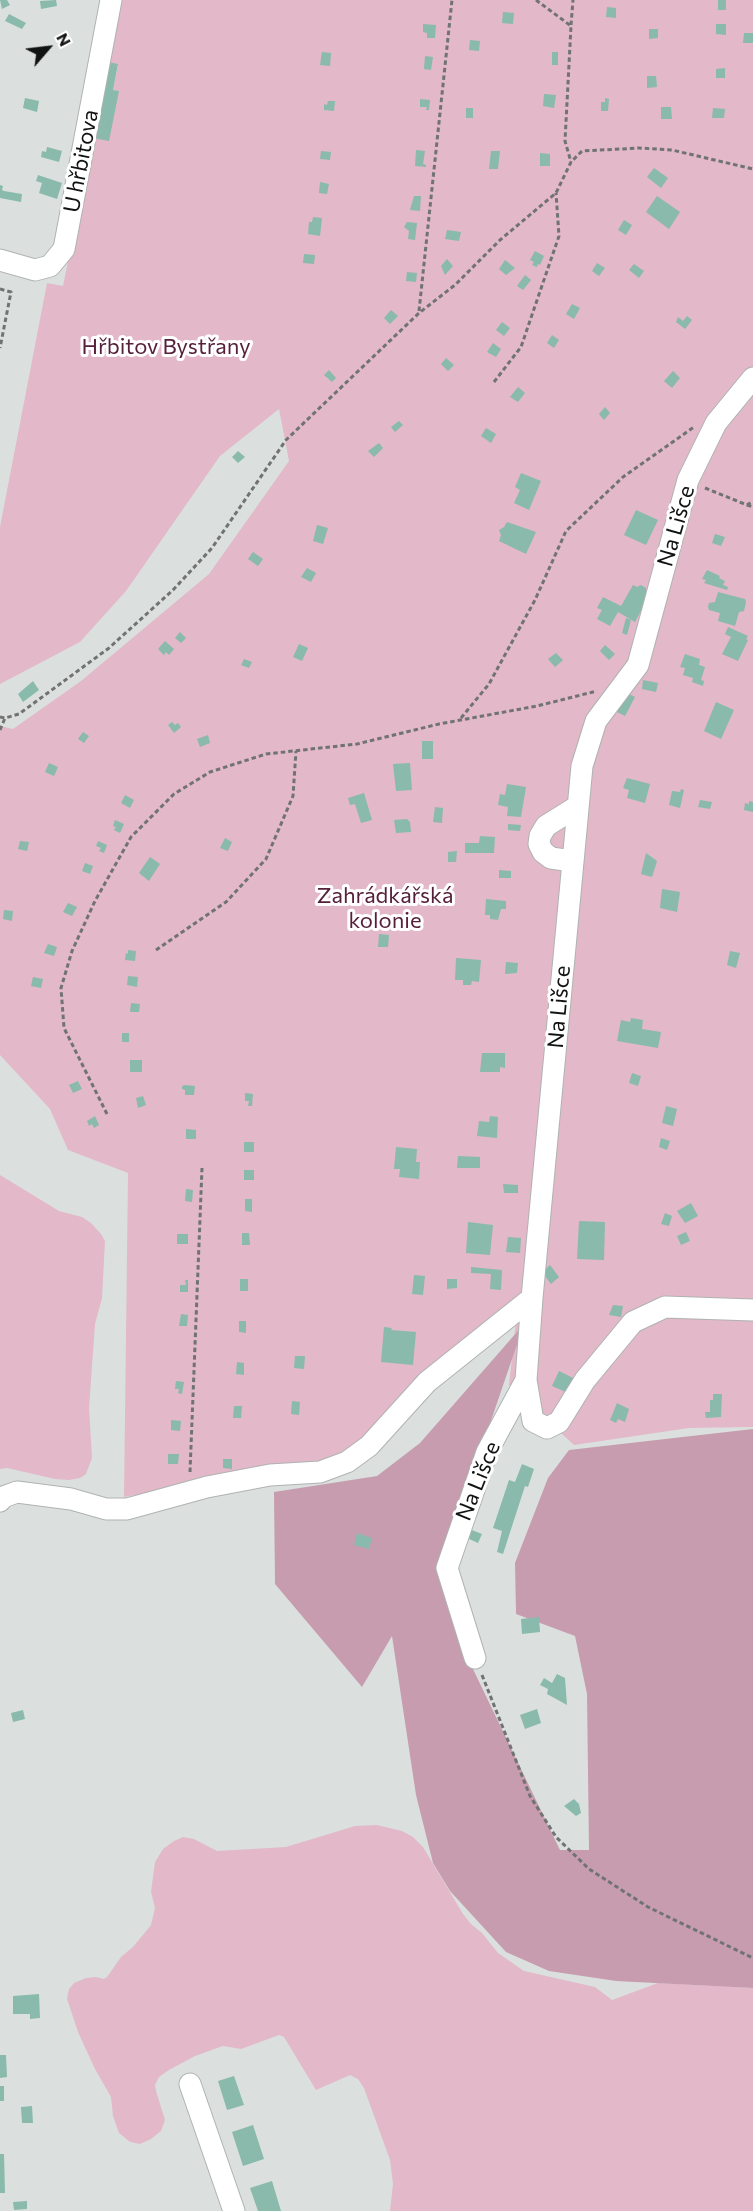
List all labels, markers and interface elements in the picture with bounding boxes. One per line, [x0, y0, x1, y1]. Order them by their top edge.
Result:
north arrow [18, 18, 78, 78]
text: N [53, 30, 76, 49]
street label: U hřbitova [58, 107, 104, 215]
park label: Hřbitov Bystřany [81, 334, 251, 360]
street label: Na Lišce [652, 482, 700, 570]
park label: Zahrádkářská kolonie [317, 883, 453, 934]
street label: Na Lišce [542, 964, 576, 1050]
street label: Na Lišce [450, 1438, 506, 1524]

